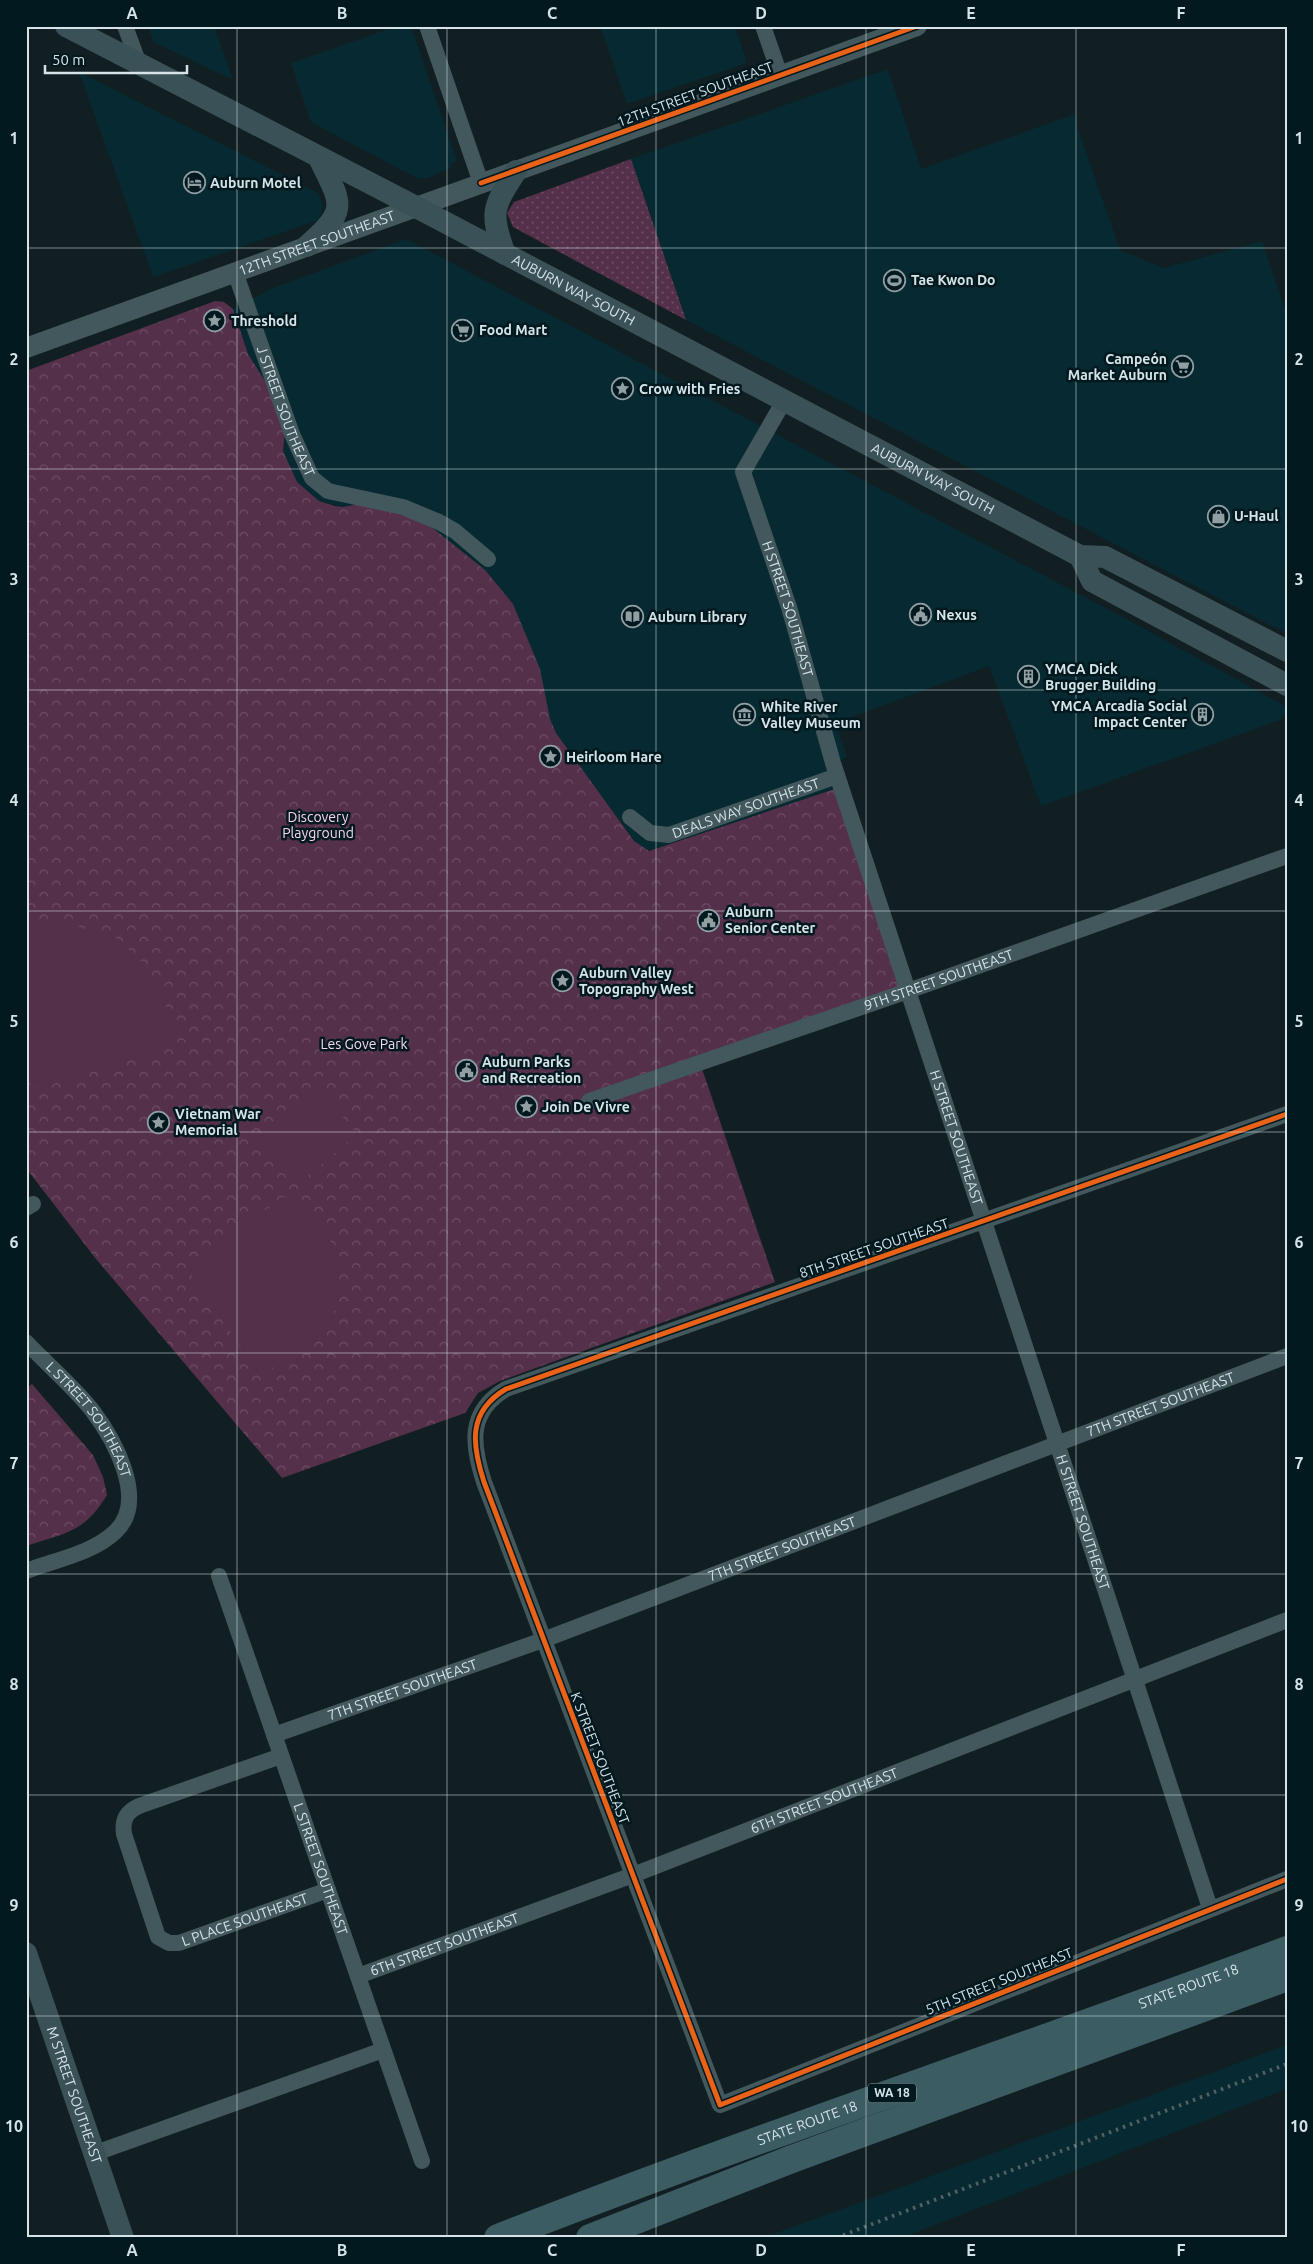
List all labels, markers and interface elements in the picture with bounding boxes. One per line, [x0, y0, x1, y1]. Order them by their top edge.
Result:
text: A [126, 4, 138, 22]
text: B [337, 4, 347, 22]
text: C [547, 4, 557, 22]
text: D [755, 4, 767, 22]
text: E [966, 4, 976, 22]
text: F [1177, 4, 1186, 22]
scale bar [45, 42, 188, 74]
text: 50 m [52, 51, 85, 68]
street label: 12TH STREET SOUTHEAST [615, 58, 775, 130]
text: 1 [9, 129, 19, 147]
text: 1 [1294, 129, 1304, 147]
hotel icon: Auburn Motel [182, 171, 206, 195]
place label: Auburn Motel [210, 175, 301, 191]
street label: 12TH STREET SOUTHEAST [236, 207, 397, 279]
street label: AUBURN WAY SOUTH [509, 251, 638, 329]
sports icon: Tae Kwon Do [883, 268, 907, 292]
place label: Tae Kwon Do [911, 272, 996, 288]
place icon: Threshold [203, 309, 227, 333]
place label: Threshold [231, 313, 297, 329]
supermarket icon: Food Mart [451, 318, 475, 342]
place label: Food Mart [479, 322, 547, 338]
street label: J STREET SOUTHEAST [254, 344, 318, 479]
text: 2 [9, 350, 19, 368]
text: 2 [1294, 350, 1304, 368]
place label: Campeón Market Auburn [1068, 351, 1167, 383]
supermarket icon: Campeón Market Auburn [1171, 355, 1195, 379]
place icon: Crow with Fries [611, 377, 635, 401]
place label: Crow with Fries [639, 381, 741, 397]
street label: AUBURN WAY SOUTH [869, 440, 997, 518]
shop icon: U-Haul [1206, 504, 1230, 528]
place label: U-Haul [1234, 508, 1279, 524]
street label: H STREET SOUTHEAST [759, 539, 816, 679]
text: 3 [9, 570, 19, 588]
text: 3 [1294, 570, 1304, 588]
public building icon: Nexus [908, 603, 932, 627]
library icon: Auburn Library [620, 605, 644, 629]
place label: Nexus [936, 607, 977, 623]
place label: Auburn Library [648, 609, 747, 625]
place label: YMCA Dick Brugger Building [1045, 661, 1156, 693]
building icon: YMCA Dick Brugger Building [1017, 665, 1041, 689]
place label: YMCA Arcadia Social Impact Center [1051, 698, 1187, 730]
place label: White River Valley Museum [761, 699, 861, 731]
building icon: YMCA Arcadia Social Impact Center [1191, 702, 1215, 726]
museum icon: White River Valley Museum [733, 703, 757, 727]
place icon: Heirloom Hare [538, 745, 562, 769]
place label: Heirloom Hare [566, 749, 662, 765]
street label: DEALS WAY SOUTHEAST [670, 775, 822, 841]
text: 4 [9, 791, 19, 809]
text: 4 [1294, 791, 1304, 809]
park label: Discovery Playground [282, 809, 354, 841]
place label: Auburn Senior Center [725, 904, 816, 936]
public building icon: Auburn Senior Center [697, 908, 721, 932]
street label: 9TH STREET SOUTHEAST [862, 946, 1016, 1014]
place label: Auburn Valley Topography West [579, 965, 694, 997]
place icon: Auburn Valley Topography West [551, 969, 575, 993]
text: 5 [9, 1012, 19, 1030]
text: 5 [1294, 1012, 1304, 1030]
park label: Les Gove Park [320, 1036, 408, 1052]
place label: Auburn Parks and Recreation [482, 1054, 581, 1086]
public building icon: Auburn Parks and Recreation [454, 1058, 478, 1082]
street label: H STREET SOUTHEAST [927, 1068, 986, 1207]
place icon: Join De Vivre [514, 1095, 538, 1119]
place label: Join De Vivre [542, 1099, 630, 1115]
place label: Vietnam War Memorial [175, 1106, 261, 1138]
place icon: Vietnam War Memorial [147, 1110, 171, 1134]
street label: 8TH STREET SOUTHEAST [797, 1215, 951, 1281]
text: 6 [9, 1233, 19, 1251]
text: 6 [1294, 1233, 1304, 1251]
street label: L STREET SOUTHEAST [43, 1359, 134, 1479]
street label: 7TH STREET SOUTHEAST [1084, 1369, 1237, 1440]
street label: H STREET SOUTHEAST [1053, 1453, 1113, 1592]
text: 7 [9, 1454, 19, 1472]
text: 7 [1294, 1454, 1304, 1472]
street label: 7TH STREET SOUTHEAST [706, 1513, 858, 1584]
street label: 7TH STREET SOUTHEAST [325, 1656, 479, 1723]
text: 8 [9, 1675, 19, 1693]
text: 8 [1294, 1675, 1304, 1693]
street label: K STREET SOUTHEAST [567, 1690, 633, 1826]
street label: 6TH STREET SOUTHEAST [748, 1764, 900, 1837]
street label: L STREET SOUTHEAST [290, 1801, 351, 1937]
street label: L PLACE SOUTHEAST [179, 1890, 310, 1949]
text: 9 [9, 1896, 19, 1914]
text: 9 [1294, 1896, 1304, 1914]
street label: 6TH STREET SOUTHEAST [368, 1910, 521, 1979]
street label: 5TH STREET SOUTHEAST [923, 1944, 1075, 2018]
street label: STATE ROUTE 18 [1136, 1961, 1241, 2012]
street label: M STREET SOUTHEAST [44, 2024, 105, 2166]
road number: WA 18 [868, 2084, 916, 2102]
street label: STATE ROUTE 18 [755, 2098, 860, 2148]
text: 10 [5, 2117, 23, 2135]
text: 10 [1290, 2117, 1308, 2135]
text: A [126, 2241, 138, 2259]
text: B [337, 2241, 347, 2259]
text: C [547, 2241, 557, 2259]
text: D [755, 2241, 767, 2259]
text: E [966, 2241, 976, 2259]
text: F [1177, 2241, 1186, 2259]

